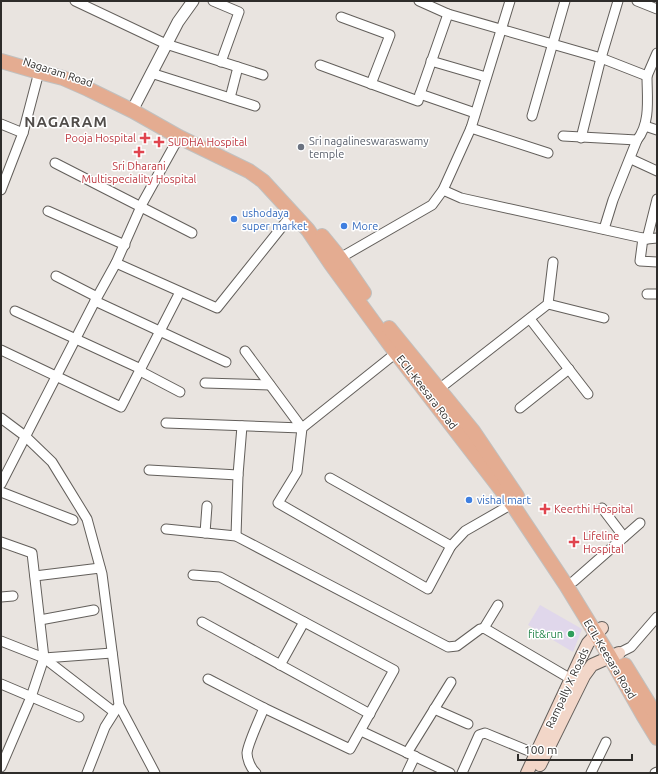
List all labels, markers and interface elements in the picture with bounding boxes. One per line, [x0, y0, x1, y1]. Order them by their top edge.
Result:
street label: Nagaram Road [22, 55, 94, 89]
district label: NAGARAM [24, 113, 108, 130]
place label: Pooja Hospital [65, 132, 136, 144]
marker: Pooja Hospital [139, 132, 151, 144]
place label: Sri nagalineswaraswamy temple [309, 135, 429, 160]
marker: SUDHA Hospital [153, 136, 165, 148]
place label: SUDHA Hospital [168, 136, 247, 148]
marker: Sri nagalineswaraswamy temple [296, 142, 306, 152]
marker: Sri Dharani Multispeciality Hospital [133, 146, 145, 158]
place label: Sri Dharani Multispeciality Hospital [82, 160, 197, 185]
place label: ushodaya super market [242, 207, 308, 232]
marker: ushodaya super market [229, 214, 239, 224]
place label: More [352, 220, 378, 232]
marker: More [339, 221, 349, 231]
street label: ECIL-Keesara Road [394, 353, 460, 431]
place label: vishal mart [477, 494, 531, 506]
marker: vishal mart [464, 495, 474, 505]
marker: Keerthi Hospital [539, 503, 551, 515]
place label: Keerthi Hospital [554, 503, 634, 515]
place label: Lifeline Hospital [583, 530, 624, 555]
marker: Lifeline Hospital [568, 536, 580, 548]
street label: ECIL-Keesara Road [582, 617, 638, 701]
place label: fit&run [528, 628, 563, 640]
marker: fit&run [566, 629, 576, 639]
street label: Rampally X Roads [543, 646, 591, 730]
scale bar [518, 736, 632, 762]
text: 100 m [524, 743, 557, 756]

